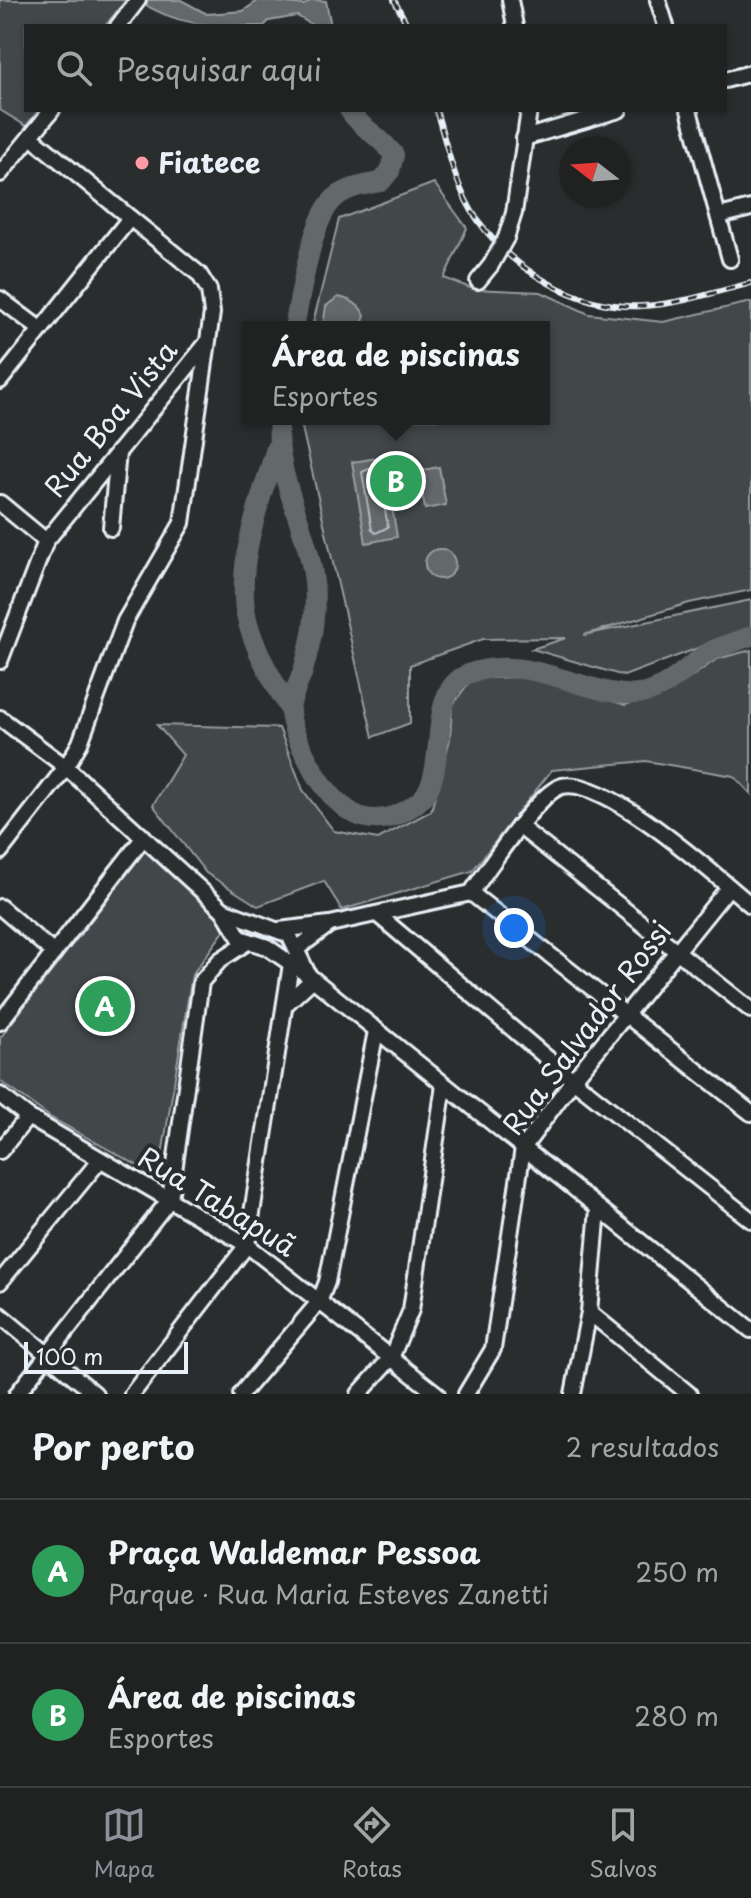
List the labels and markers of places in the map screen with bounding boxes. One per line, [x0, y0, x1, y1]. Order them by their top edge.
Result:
place label: Fiatece [158, 140, 260, 183]
marker: Fiatece [133, 154, 151, 172]
pin: B [370, 451, 422, 511]
pin: A [79, 976, 131, 1036]

